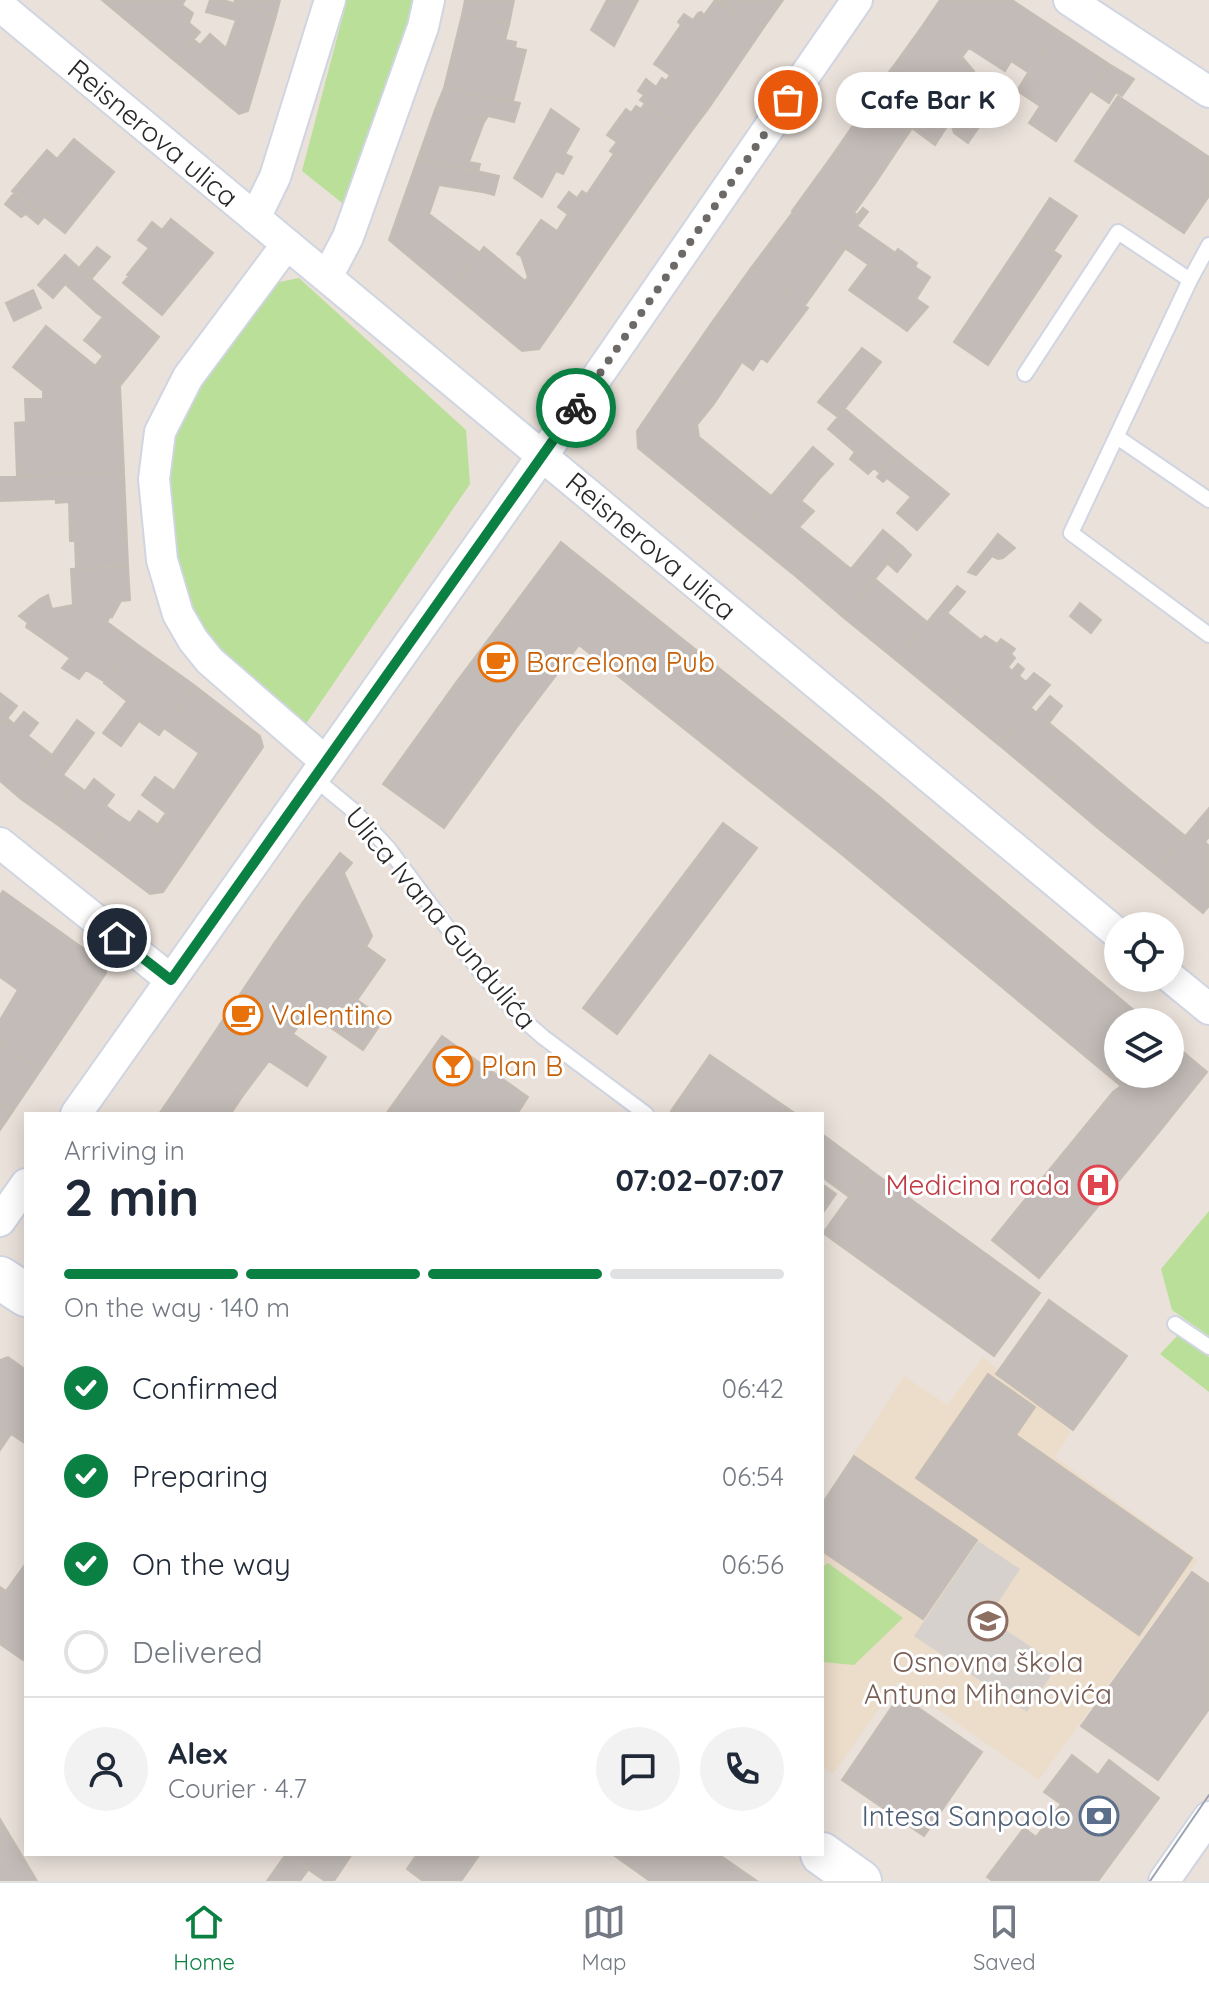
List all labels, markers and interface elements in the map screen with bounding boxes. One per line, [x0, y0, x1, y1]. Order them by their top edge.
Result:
street label: Reisnerova ulica [61, 51, 246, 214]
pin [754, 66, 822, 134]
callout: Cafe Bar K [836, 72, 1020, 128]
icon: bag [766, 78, 810, 122]
text: Cafe Bar K [861, 83, 995, 116]
courier [536, 368, 616, 448]
icon: bike [554, 386, 598, 430]
street label: Reisnerova ulica [559, 464, 744, 627]
cafe icon: Barcelona Pub [477, 641, 519, 683]
place label: Barcelona Pub [526, 644, 715, 679]
street label: Ulica Ivana Gundulića [338, 799, 545, 1036]
pin [83, 904, 151, 972]
map controls [1104, 912, 1184, 1088]
button: locate [1104, 912, 1184, 992]
icon: home [95, 916, 139, 960]
cafe icon: Valentino [222, 994, 264, 1036]
place label: Valentino [271, 997, 393, 1032]
button: layers [1104, 1008, 1184, 1088]
bar icon: Plan B [432, 1045, 474, 1087]
place label: Plan B [481, 1048, 563, 1083]
text: Arriving in [64, 1134, 185, 1167]
text: 07:02–07:07 [616, 1161, 784, 1199]
text: 2 min [64, 1164, 199, 1229]
hospital icon: Medicina rada [1077, 1164, 1119, 1206]
place label: Medicina rada [885, 1167, 1070, 1202]
text: On the way · 140 m [64, 1291, 290, 1324]
icon: check [64, 1366, 108, 1410]
text: Confirmed [132, 1369, 278, 1407]
text: 06:42 [722, 1372, 784, 1405]
icon: check [64, 1454, 108, 1498]
text: Preparing [132, 1457, 268, 1495]
text: 06:54 [722, 1460, 784, 1493]
icon: check [64, 1542, 108, 1586]
text: On the way [132, 1545, 291, 1583]
text: 06:56 [722, 1548, 784, 1581]
school or university icon: Osnovna škola Antuna Mihanovića [967, 1600, 1009, 1642]
text: Delivered [132, 1633, 263, 1671]
place label: Osnovna škola Antuna Mihanovića [864, 1644, 1112, 1711]
button: person [64, 1727, 148, 1811]
button: chat [596, 1727, 680, 1811]
button: phone [700, 1727, 784, 1811]
text: Alex [168, 1734, 227, 1772]
text: Courier · 4.7 [168, 1772, 307, 1805]
bank icon: Intesa Sanpaolo [1078, 1795, 1120, 1837]
place label: Intesa Sanpaolo [862, 1798, 1071, 1833]
tab: Home [173, 1900, 235, 1976]
tab: Map [582, 1900, 626, 1976]
tab: Saved [973, 1900, 1036, 1976]

